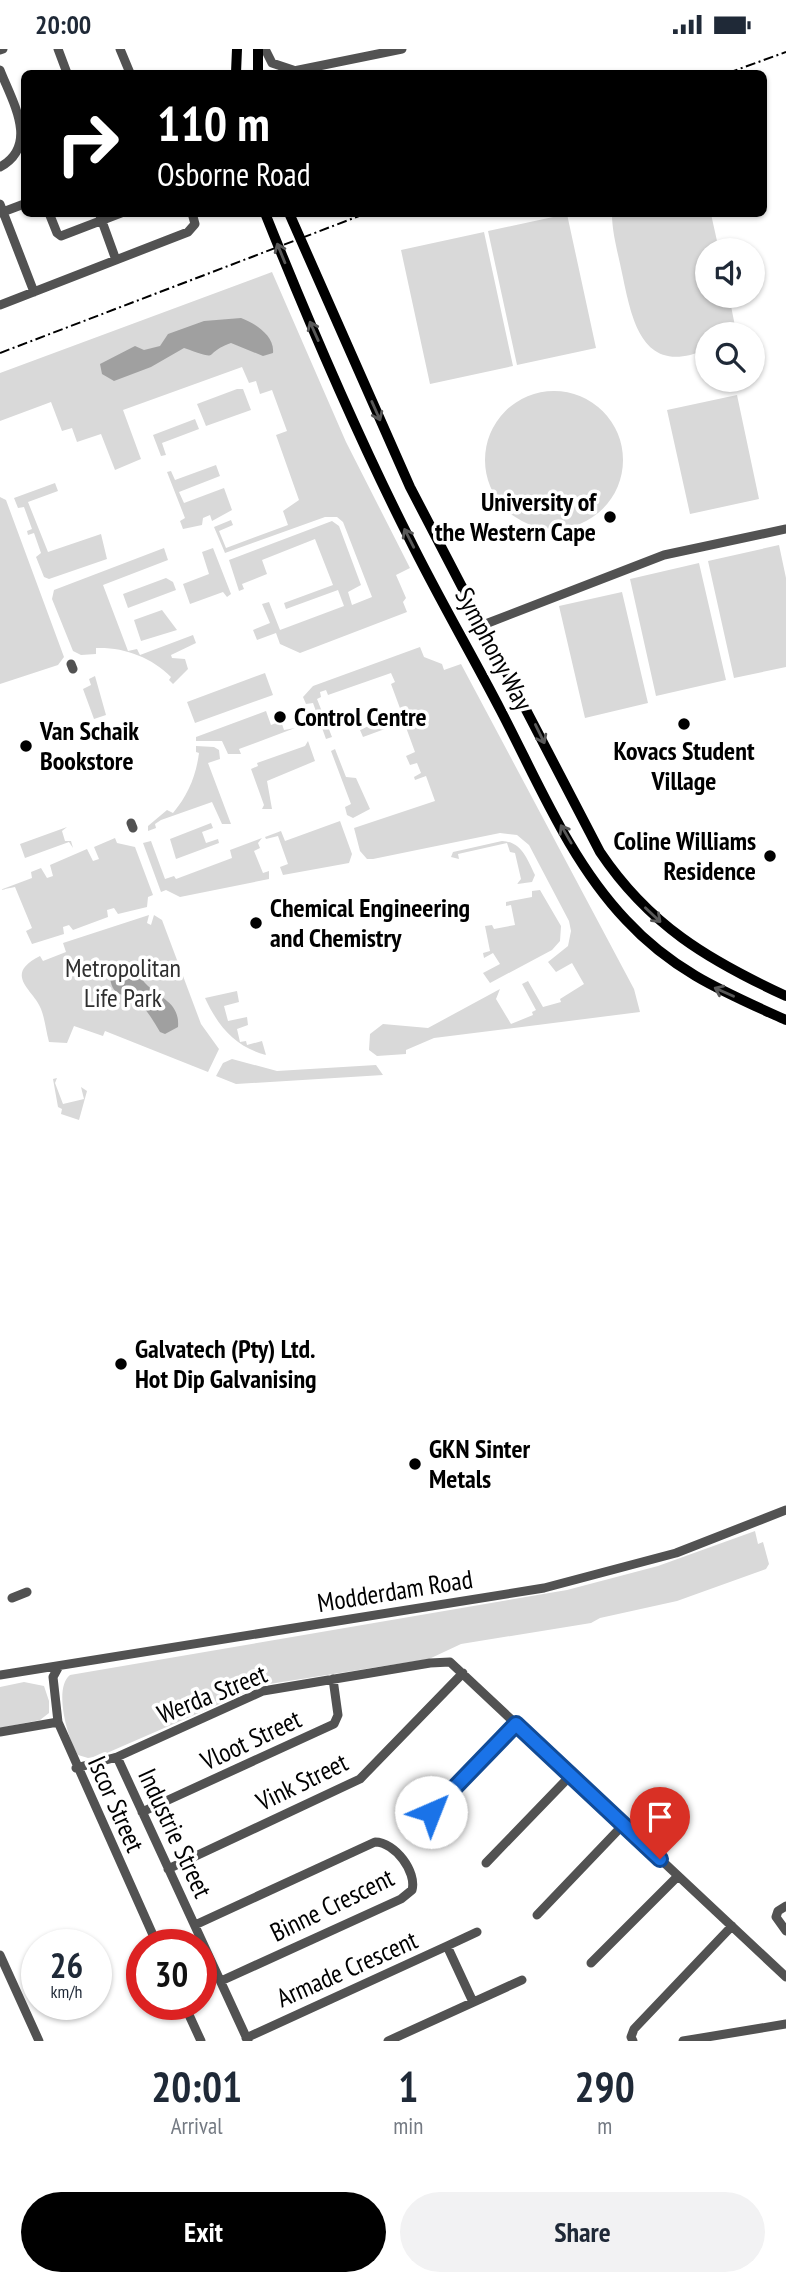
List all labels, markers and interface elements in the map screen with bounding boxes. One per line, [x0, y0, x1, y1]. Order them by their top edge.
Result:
text: 20:00 [35, 8, 91, 41]
text: 110 m [157, 91, 270, 155]
icon: right [42, 98, 133, 189]
text: Osborne Road [157, 153, 311, 195]
map controls [695, 238, 765, 392]
button: sound [695, 238, 765, 308]
one-way arrow [273, 242, 286, 264]
one-way arrow [307, 321, 320, 343]
button: search [695, 322, 765, 392]
one-way arrow [370, 399, 383, 421]
place label: University of the Western Cape [435, 485, 598, 548]
marker: University of the Western Cape [602, 509, 618, 525]
one-way arrow [402, 528, 415, 549]
street label: Symphony Way [448, 582, 541, 716]
place label: Control Centre [294, 700, 427, 733]
marker: Control Centre [272, 709, 288, 725]
place label: Van Schaik Bookstore [39, 714, 139, 777]
marker: Kovacs Student Village [676, 716, 692, 732]
one-way arrow [534, 723, 547, 744]
place label: Kovacs Student Village [614, 734, 755, 797]
marker: Van Schaik Bookstore [18, 738, 34, 754]
one-way arrow [559, 824, 572, 845]
place label: Coline Williams Residence [613, 824, 756, 887]
marker: Coline Williams Residence [762, 848, 778, 864]
place label: Chemical Engineering and Chemistry [270, 891, 470, 954]
one-way arrow [644, 907, 661, 924]
marker: Chemical Engineering and Chemistry [248, 915, 264, 931]
park label: Metropolitan Life Park [65, 951, 181, 1014]
one-way arrow [713, 985, 735, 998]
place label: Galvatech (Pty) Ltd. Hot Dip Galvanising [135, 1332, 317, 1395]
marker: Galvatech (Pty) Ltd. Hot Dip Galvanising [113, 1356, 129, 1372]
place label: GKN Sinter Metals [429, 1432, 531, 1495]
marker: GKN Sinter Metals [407, 1456, 423, 1472]
street label: Modderdam Road [315, 1562, 475, 1619]
street label: Werda Street [152, 1657, 271, 1730]
street label: Vloot Street [194, 1702, 306, 1778]
street label: Vink Street [250, 1745, 353, 1818]
street label: Iscor Street [81, 1751, 152, 1857]
street label: Industrie Street [131, 1763, 220, 1903]
position arrow [394, 1775, 468, 1849]
pin [630, 1787, 690, 1859]
icon: arrive [641, 1798, 679, 1836]
street label: Binne Crescent [265, 1861, 399, 1949]
street label: Armade Crescent [271, 1923, 422, 2014]
speed limit sign: 30 [126, 1929, 217, 2020]
text: 26 [50, 1942, 83, 1988]
text: km/h [51, 1980, 82, 2003]
text: 20:01 [151, 2059, 242, 2114]
text: 1 [398, 2059, 418, 2114]
text: 290 [575, 2059, 635, 2114]
text: Arrival [171, 2111, 223, 2140]
text: min [393, 2111, 423, 2140]
text: m [597, 2111, 612, 2140]
button: Exit [21, 2192, 386, 2272]
button: Share [400, 2192, 765, 2272]

